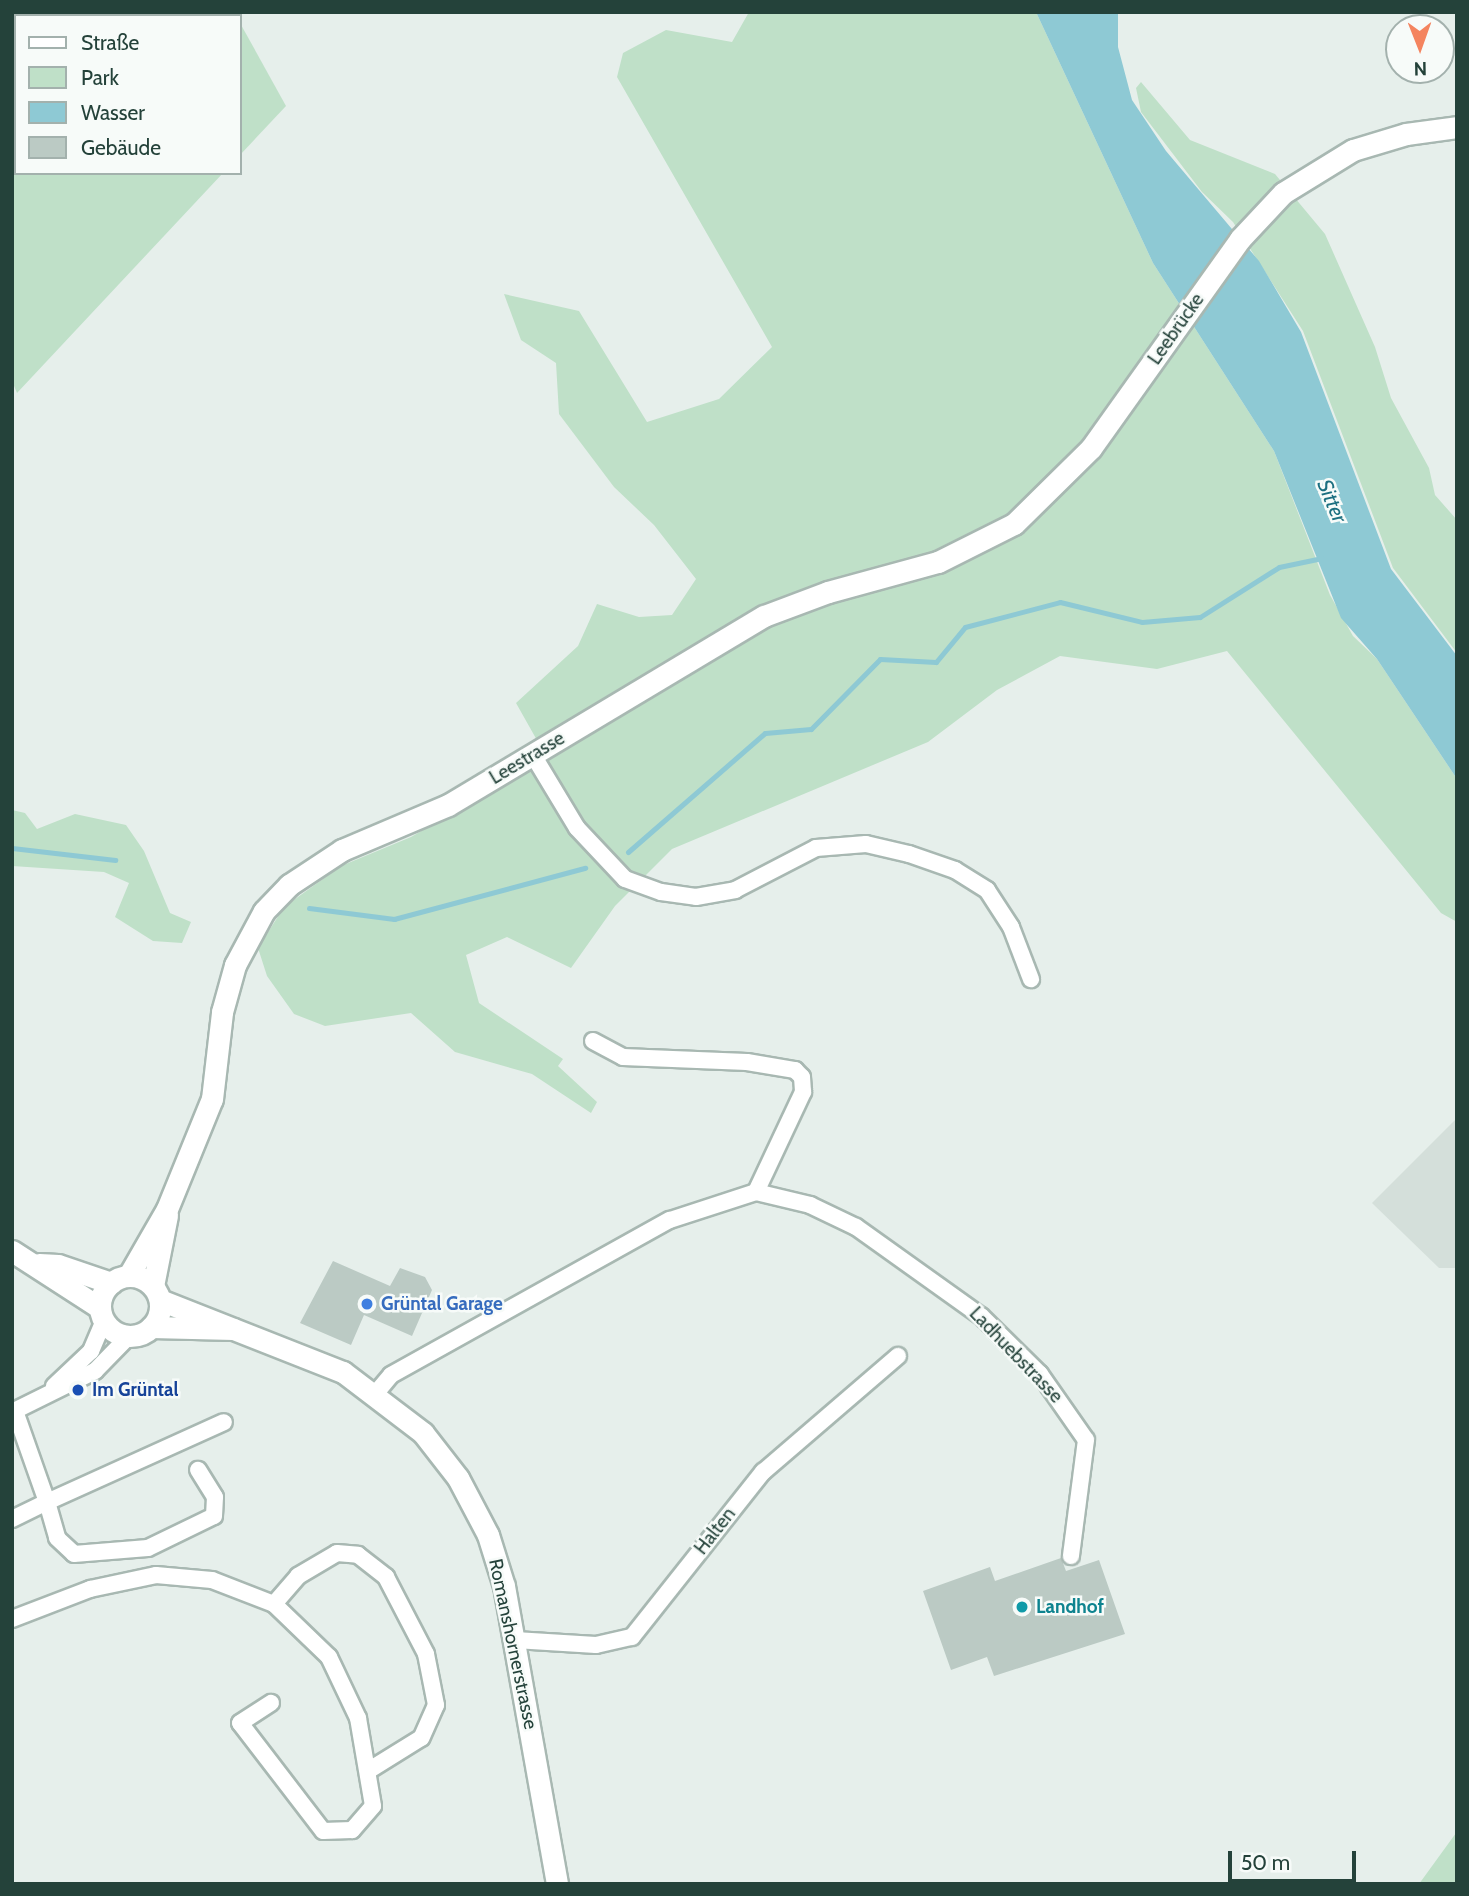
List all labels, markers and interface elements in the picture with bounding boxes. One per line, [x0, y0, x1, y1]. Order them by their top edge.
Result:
legend [14, 14, 242, 175]
north arrow [1385, 14, 1455, 84]
text: Straße [81, 30, 139, 55]
text: N [1413, 57, 1427, 80]
text: Park [81, 65, 119, 90]
text: Wasser [81, 100, 145, 125]
text: Gebäude [81, 135, 161, 160]
street label: Leebrücke [1143, 289, 1209, 369]
water label: Sitter [1312, 476, 1352, 526]
street label: Leestrasse [485, 727, 569, 789]
place label: Grüntal Garage [381, 1293, 503, 1315]
marker: Grüntal Garage [359, 1296, 375, 1312]
street label: Ladhuebstrasse [965, 1302, 1067, 1408]
place label: Im Grüntal [92, 1379, 179, 1401]
marker: Im Grüntal [70, 1382, 86, 1398]
street label: Halten [690, 1503, 740, 1559]
street label: Romanshornerstrasse [484, 1557, 542, 1731]
place label: Landhof [1036, 1596, 1104, 1618]
marker: Landhof [1014, 1599, 1030, 1615]
scale bar [1231, 1836, 1359, 1880]
text: 50 m [1241, 1850, 1290, 1875]

